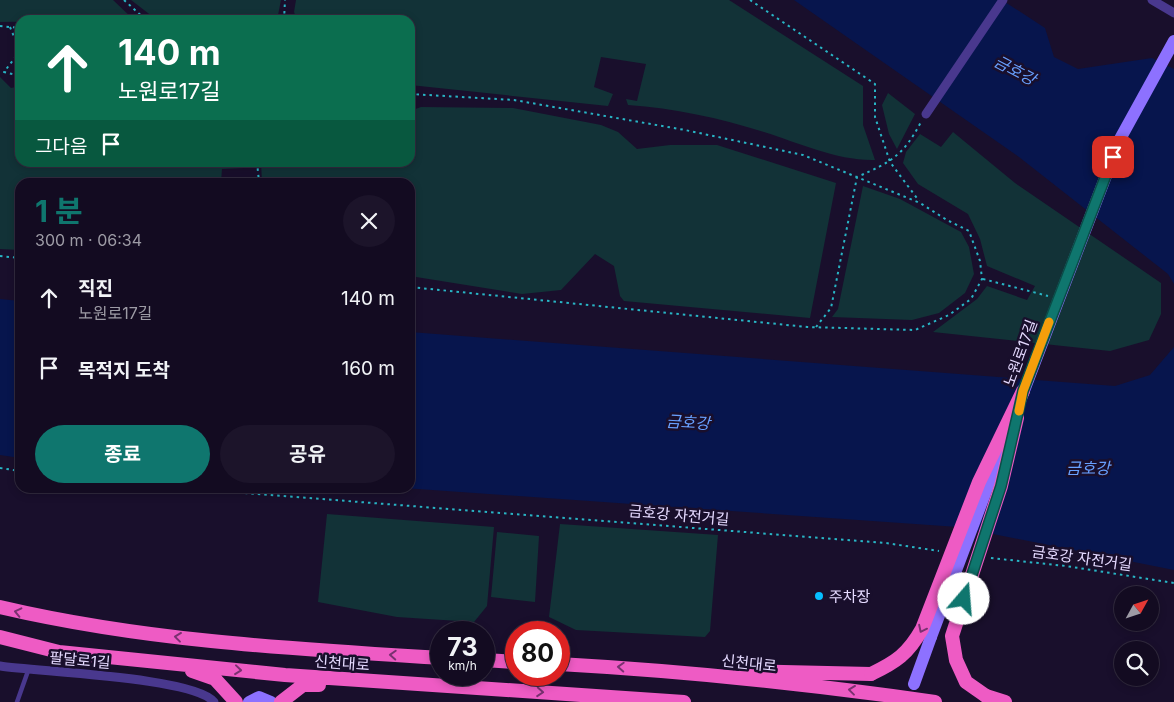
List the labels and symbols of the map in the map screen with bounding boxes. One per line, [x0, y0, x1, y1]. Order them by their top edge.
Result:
water label: 금호강 [991, 51, 1041, 90]
pin [1092, 136, 1134, 178]
street label: 노원로17길 [999, 317, 1041, 389]
water label: 금호강 [665, 411, 713, 433]
water label: 금호강 [1066, 458, 1112, 478]
street label: 금호강 자전거길 [628, 501, 730, 529]
street label: 금호강 자전거길 [1031, 542, 1133, 574]
position arrow [937, 572, 989, 624]
north arrow [1114, 586, 1159, 631]
place label: 주차장 [829, 587, 871, 606]
marker: 주차장 [813, 590, 825, 602]
one-way arrow [14, 607, 23, 618]
speed limit sign: 80 [505, 621, 570, 686]
one-way arrow [918, 623, 928, 632]
one-way arrow [174, 632, 182, 643]
street label: 팔달로1길 [49, 648, 111, 672]
one-way arrow [388, 649, 396, 660]
street label: 신천대로 [721, 651, 777, 675]
street label: 신천대로 [314, 652, 370, 674]
one-way arrow [617, 662, 625, 673]
one-way arrow [235, 664, 243, 675]
one-way arrow [848, 686, 856, 696]
one-way arrow [536, 687, 544, 698]

